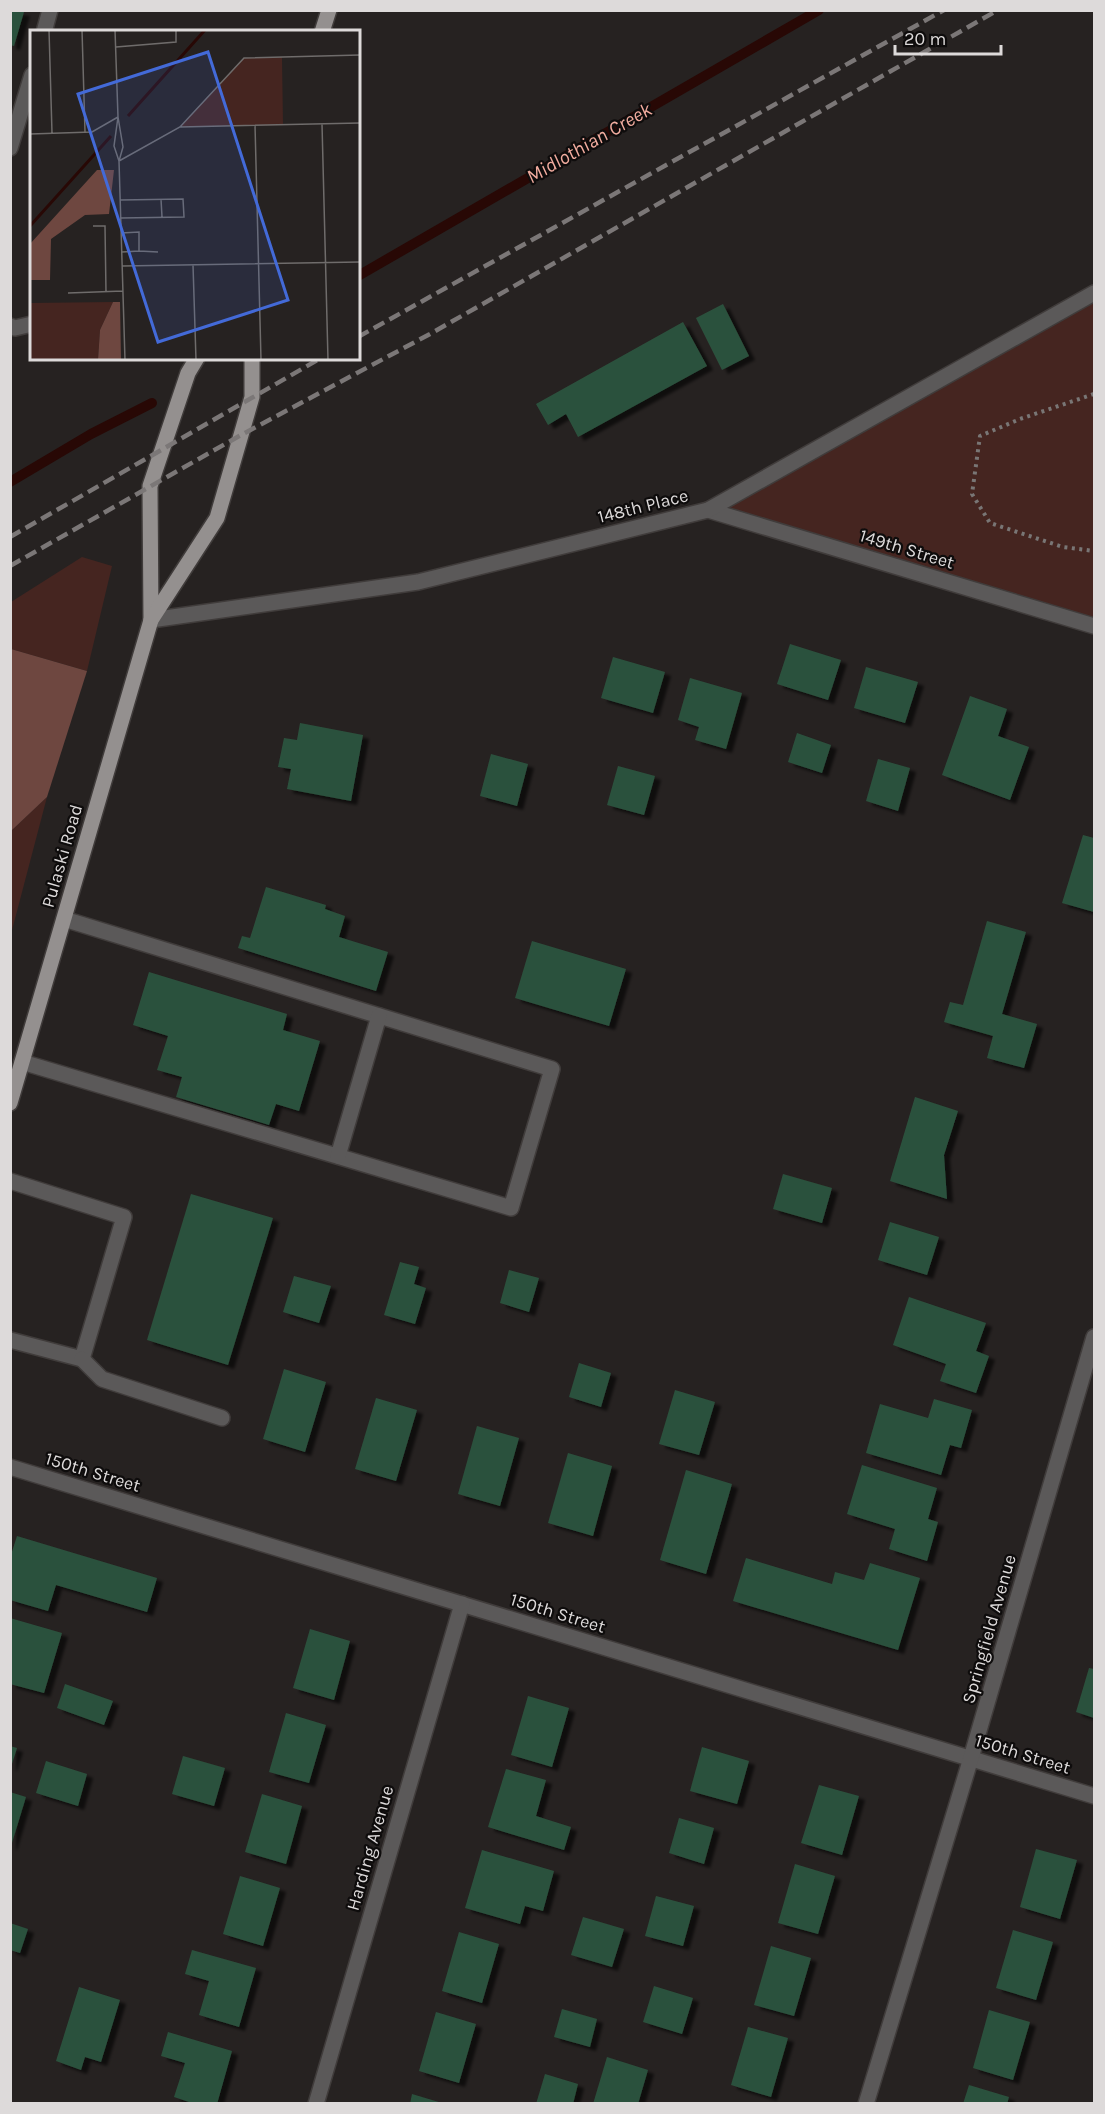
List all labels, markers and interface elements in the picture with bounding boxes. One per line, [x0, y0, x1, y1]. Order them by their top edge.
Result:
scale bar [895, 18, 1002, 56]
text: 20 m [904, 28, 946, 50]
inset map [30, 30, 360, 360]
water label: Midlothian Creek [522, 97, 657, 188]
street label: 148th Place [596, 484, 690, 528]
street label: 149th Street [857, 524, 957, 574]
street label: Pulaski Road [37, 802, 87, 910]
street label: 150th Street [43, 1447, 143, 1497]
street label: Springfield Avenue [957, 1552, 1021, 1706]
street label: 150th Street [508, 1588, 608, 1638]
street label: 150th Street [973, 1729, 1073, 1779]
street label: Harding Avenue [342, 1783, 398, 1913]

